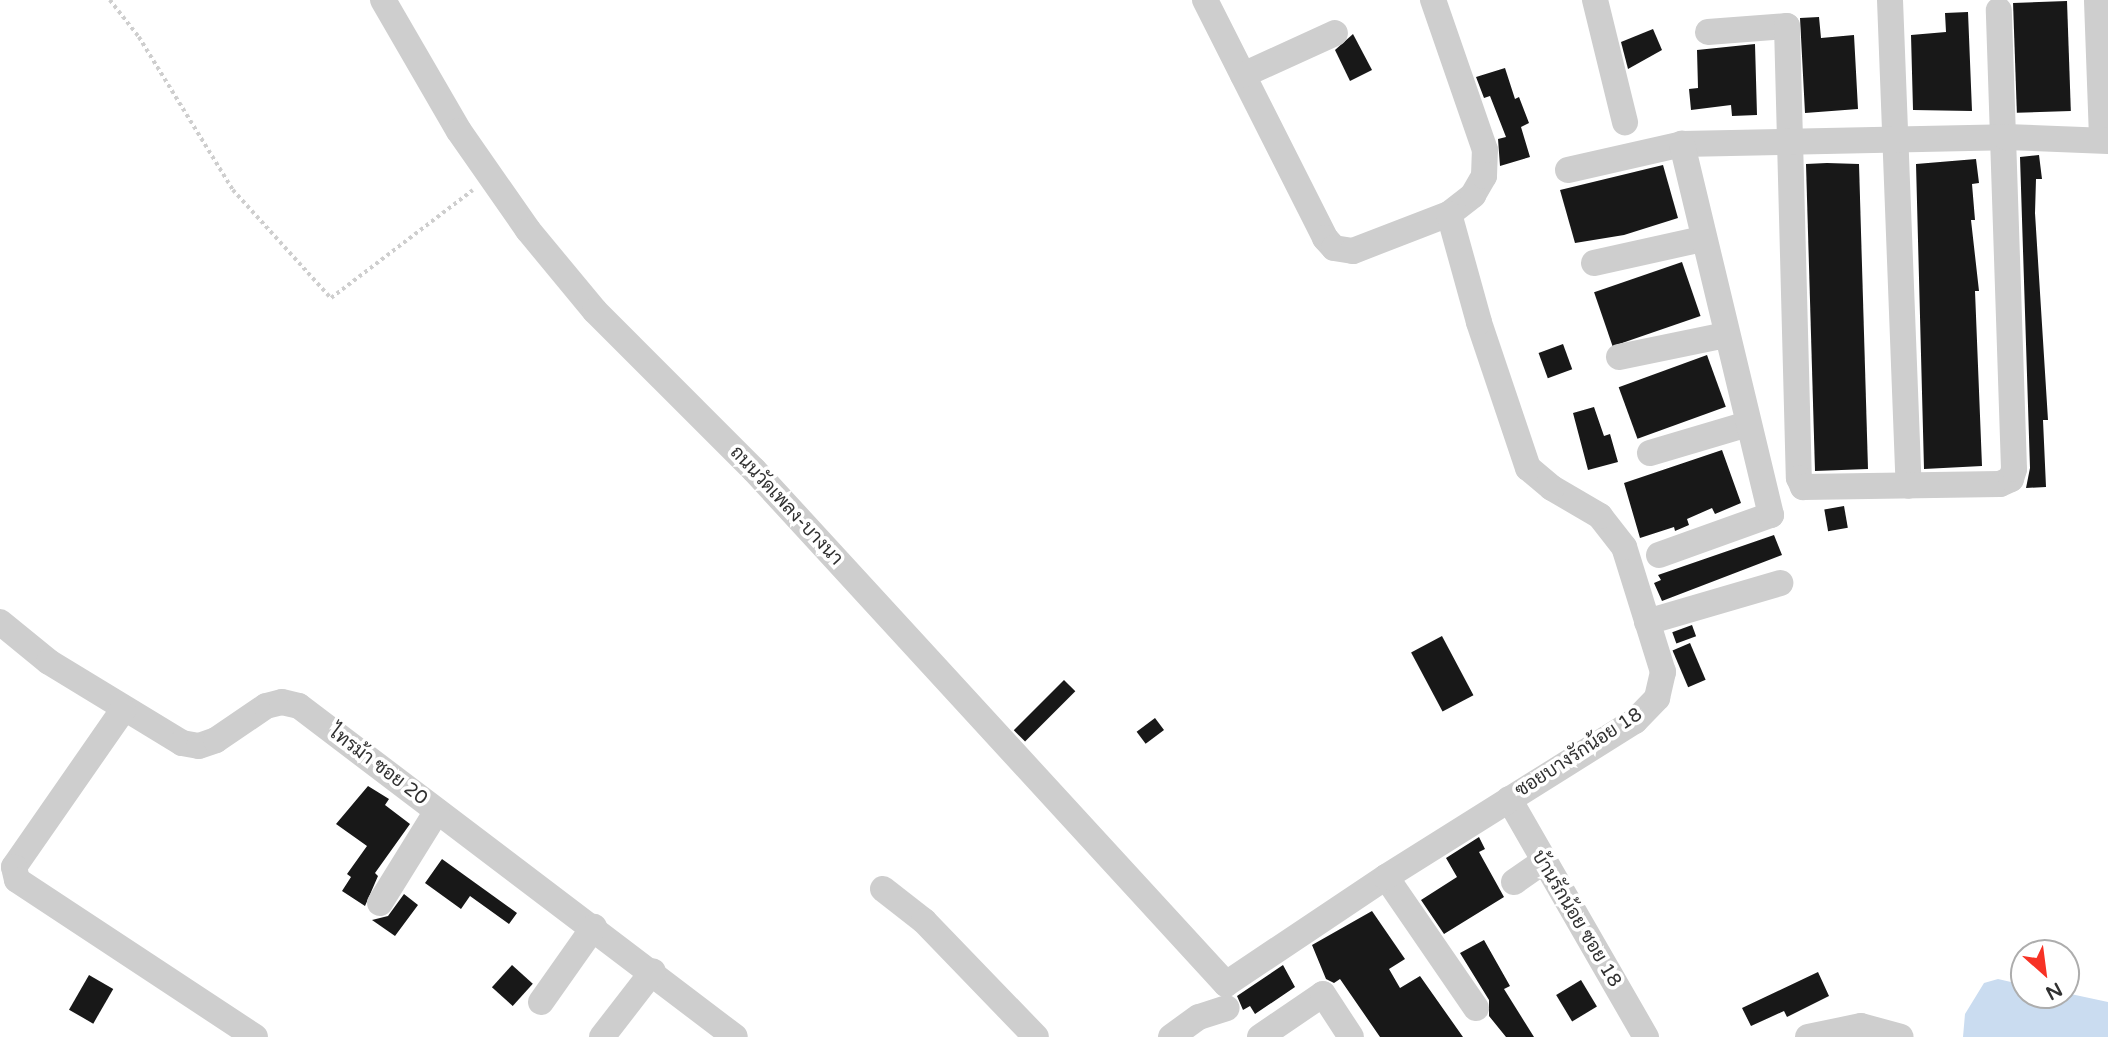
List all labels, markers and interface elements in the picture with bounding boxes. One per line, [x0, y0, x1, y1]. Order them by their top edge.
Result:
street label: ถนนวัดเพลง-บางนา [725, 442, 847, 570]
street label: ซอยบางรักน้อย 18 [1511, 703, 1647, 803]
street label: ไทรม้า ซอย 20 [324, 722, 432, 810]
street label: บ้านรักน้อย ซอย 18 [1526, 847, 1626, 991]
north arrow [2010, 939, 2080, 1009]
text: N [2042, 977, 2066, 1004]

